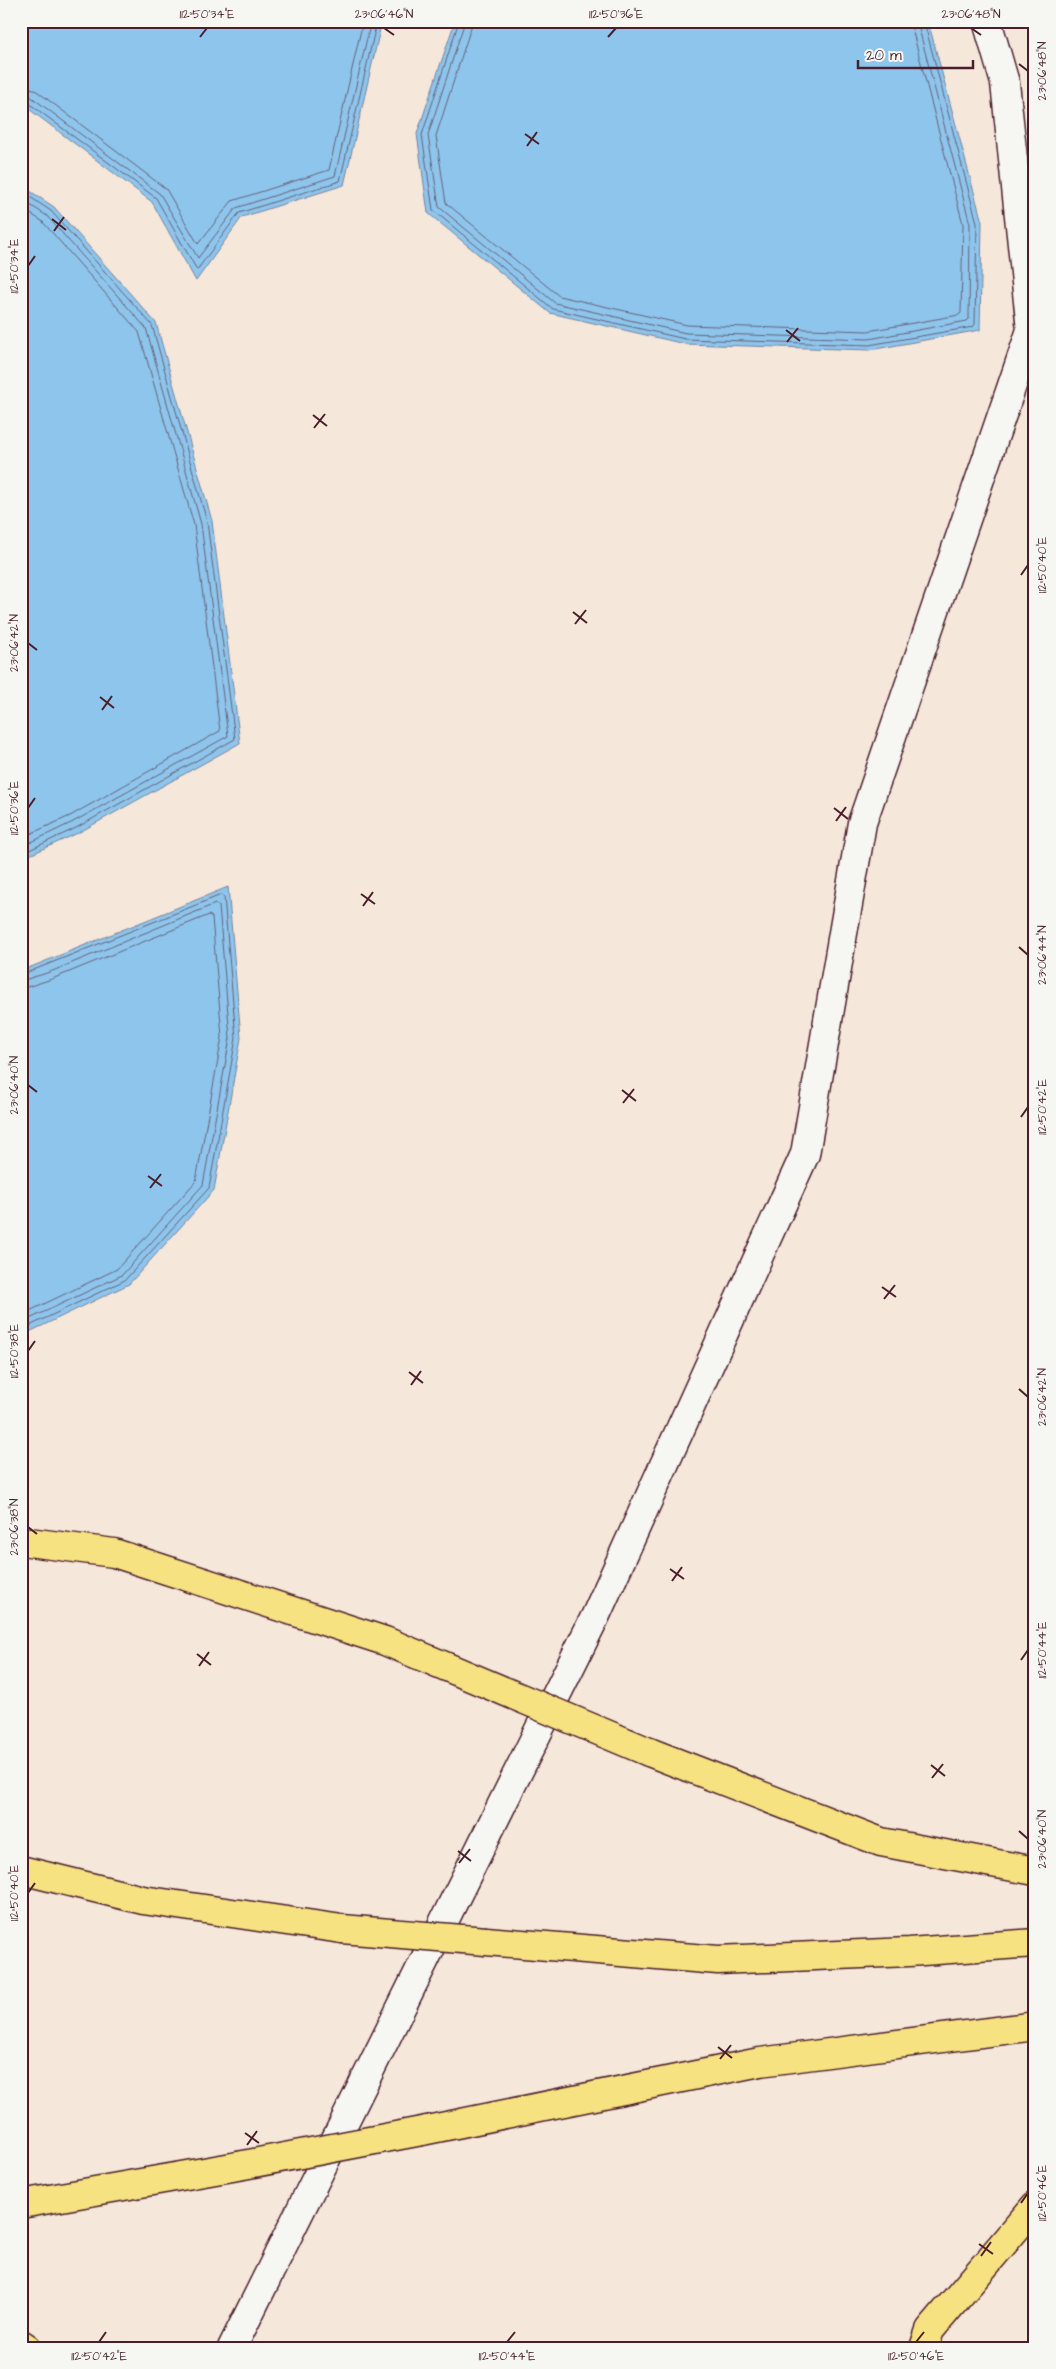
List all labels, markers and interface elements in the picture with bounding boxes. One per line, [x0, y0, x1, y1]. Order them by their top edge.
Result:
text: 112°50'34"E [180, 6, 234, 23]
text: 23°06'46"N [355, 6, 414, 23]
text: 112°50'36"E [589, 6, 643, 23]
text: 23°06'48"N [942, 6, 1001, 23]
scale bar [858, 38, 974, 70]
text: 23°06'48"N [1034, 41, 1051, 100]
text: 20 m [866, 45, 902, 66]
text: 112°50'34"E [6, 239, 23, 293]
text: 112°50'40"E [1034, 537, 1051, 593]
text: 23°06'42"N [6, 614, 23, 672]
text: 112°50'36"E [6, 781, 23, 835]
text: 23°06'44"N [1034, 925, 1051, 985]
text: 23°06'40"N [6, 1055, 23, 1114]
text: 112°50'42"E [1034, 1079, 1051, 1135]
text: 112°50'38"E [6, 1324, 23, 1378]
text: 23°06'42"N [1034, 1368, 1051, 1426]
text: 23°06'38"N [6, 1498, 23, 1555]
text: 112°50'44"E [1034, 1622, 1051, 1678]
text: 23°06'40"N [1034, 1809, 1051, 1868]
text: 112°50'40"E [6, 1865, 23, 1921]
text: 112°50'46"E [1034, 2165, 1051, 2221]
text: 112°50'42"E [71, 2348, 127, 2365]
text: 112°50'44"E [479, 2348, 535, 2365]
text: 112°50'46"E [888, 2348, 944, 2365]

